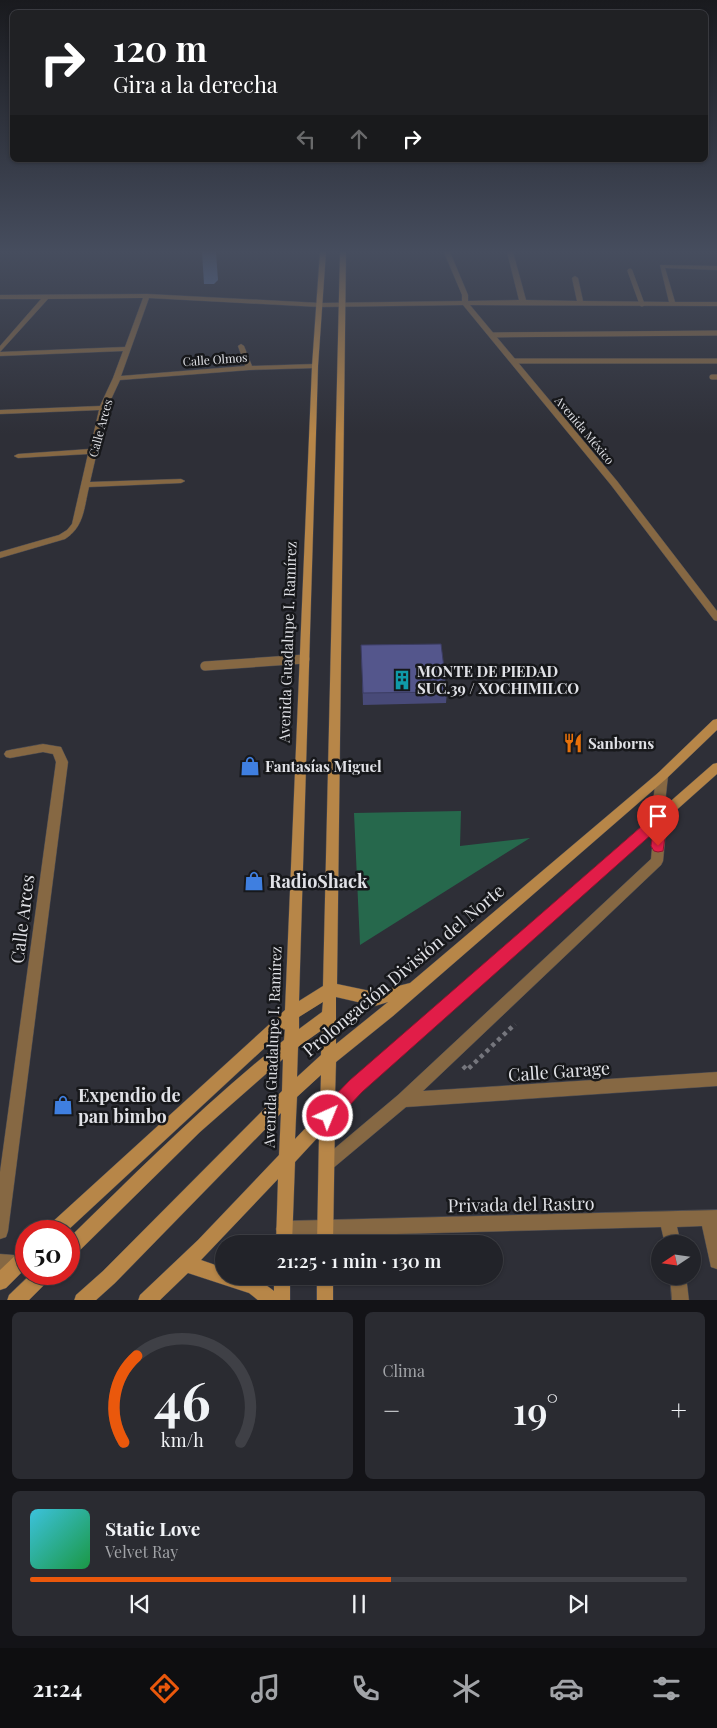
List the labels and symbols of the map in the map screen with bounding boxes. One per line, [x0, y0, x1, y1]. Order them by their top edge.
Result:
street label: Calle Olmos [182, 349, 248, 369]
street label: Avenida México [551, 392, 618, 468]
street label: Calle Arces [85, 397, 115, 459]
street label: Avenida Guadalupe I. Ramírez [273, 541, 301, 744]
place label: MONTE DE PIEDAD SUC.39 / XOCHIMILCO [417, 661, 579, 698]
building icon: MONTE DE PIEDAD SUC.39 / XOCHIMILCO [391, 669, 413, 691]
restaurant icon: Sanborns [562, 732, 584, 754]
place label: Sanborns [588, 733, 654, 753]
shop icon: Fantasías Miguel [239, 755, 261, 777]
place label: Fantasías Miguel [265, 756, 382, 776]
pin [637, 795, 679, 846]
place label: RadioShack [269, 869, 368, 893]
shop icon: RadioShack [243, 870, 265, 892]
street label: Calle Arces [5, 873, 39, 965]
street label: Prolongación División del Norte [297, 878, 509, 1062]
street label: Avenida Guadalupe I. Ramírez [258, 946, 286, 1149]
street label: Calle Garage [507, 1055, 611, 1087]
place label: Expendio de pan bimbo [78, 1083, 181, 1128]
position arrow [301, 1089, 353, 1141]
shop icon: Expendio de pan bimbo [52, 1094, 74, 1116]
street label: Privada del Rastro [447, 1191, 595, 1217]
speed limit sign: 50 [15, 1220, 80, 1285]
north arrow [651, 1235, 701, 1285]

